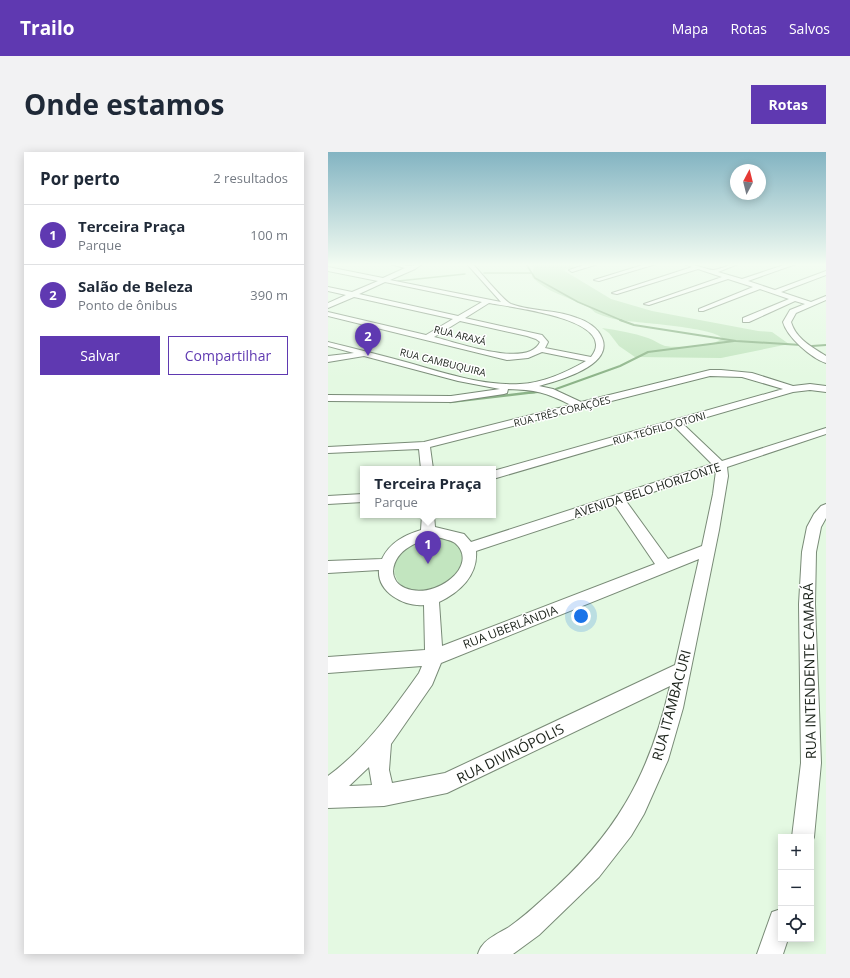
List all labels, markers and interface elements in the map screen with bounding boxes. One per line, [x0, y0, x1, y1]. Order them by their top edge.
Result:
text: Trailo [20, 15, 74, 41]
text: Mapa [672, 19, 708, 38]
text: Rotas [730, 19, 767, 38]
text: Salvos [789, 19, 830, 38]
text: Onde estamos [24, 85, 225, 123]
button: Rotas [751, 85, 826, 124]
north arrow [730, 164, 766, 200]
text: Por perto [40, 167, 120, 190]
text: 2 resultados [213, 169, 288, 187]
text: Terceira Praça [78, 216, 185, 236]
text: 1 [49, 226, 57, 244]
text: 100 m [250, 226, 288, 244]
text: Parque [78, 236, 122, 254]
text: Salão de Beleza [78, 276, 193, 296]
text: 2 [49, 286, 57, 304]
text: 390 m [250, 286, 288, 304]
text: Ponto de ônibus [78, 296, 177, 314]
street label: RUA ARAXÁ [432, 322, 488, 348]
pin: 2 [355, 323, 381, 356]
button: Salvar [40, 336, 160, 375]
button: Compartilhar [168, 336, 288, 375]
street label: RUA CAMBUQUIRA [399, 345, 488, 380]
street label: RUA TRÊS CORAÇÕES [512, 392, 612, 430]
street label: RUA TEÓFILO OTONI [611, 408, 707, 448]
street label: AVENIDA BELO HORIZONTE [571, 458, 723, 522]
popup [360, 466, 496, 518]
text: Terceira Praça [374, 473, 482, 493]
text: Parque [374, 493, 418, 511]
pin: 1 [415, 531, 441, 564]
street label: RUA INTENDENTE CAMARÁ [798, 583, 820, 759]
street label: RUA UBERLÂNDIA [460, 601, 560, 653]
your location [571, 606, 591, 626]
street label: RUA ITAMBACURI [647, 648, 695, 762]
street label: RUA DIVINÓPOLIS [453, 719, 567, 787]
map controls [778, 834, 814, 942]
button: + [778, 834, 814, 870]
button: − [778, 870, 814, 906]
button: locate [778, 906, 814, 942]

